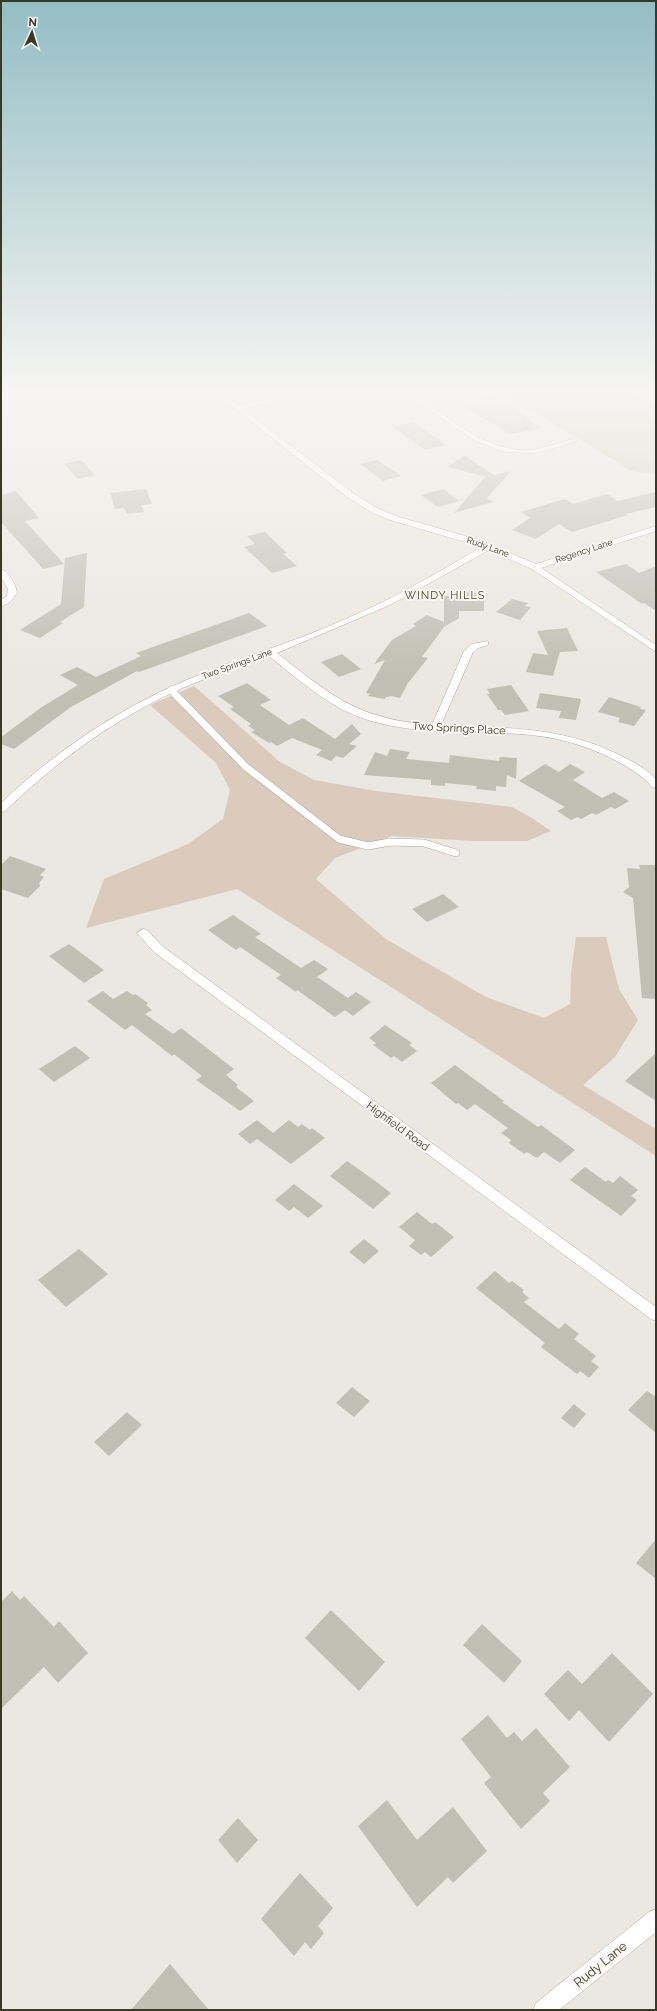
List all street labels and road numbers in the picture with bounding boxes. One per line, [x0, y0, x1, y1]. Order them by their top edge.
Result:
street label: Rudy Lane [465, 535, 511, 560]
street label: Regency Lane [554, 537, 615, 565]
street label: Two Springs Lane [201, 646, 274, 681]
street label: Two Springs Place [412, 720, 506, 737]
street label: Highfield Road [364, 1099, 432, 1154]
street label: Rudy Lane [571, 1938, 630, 1990]

